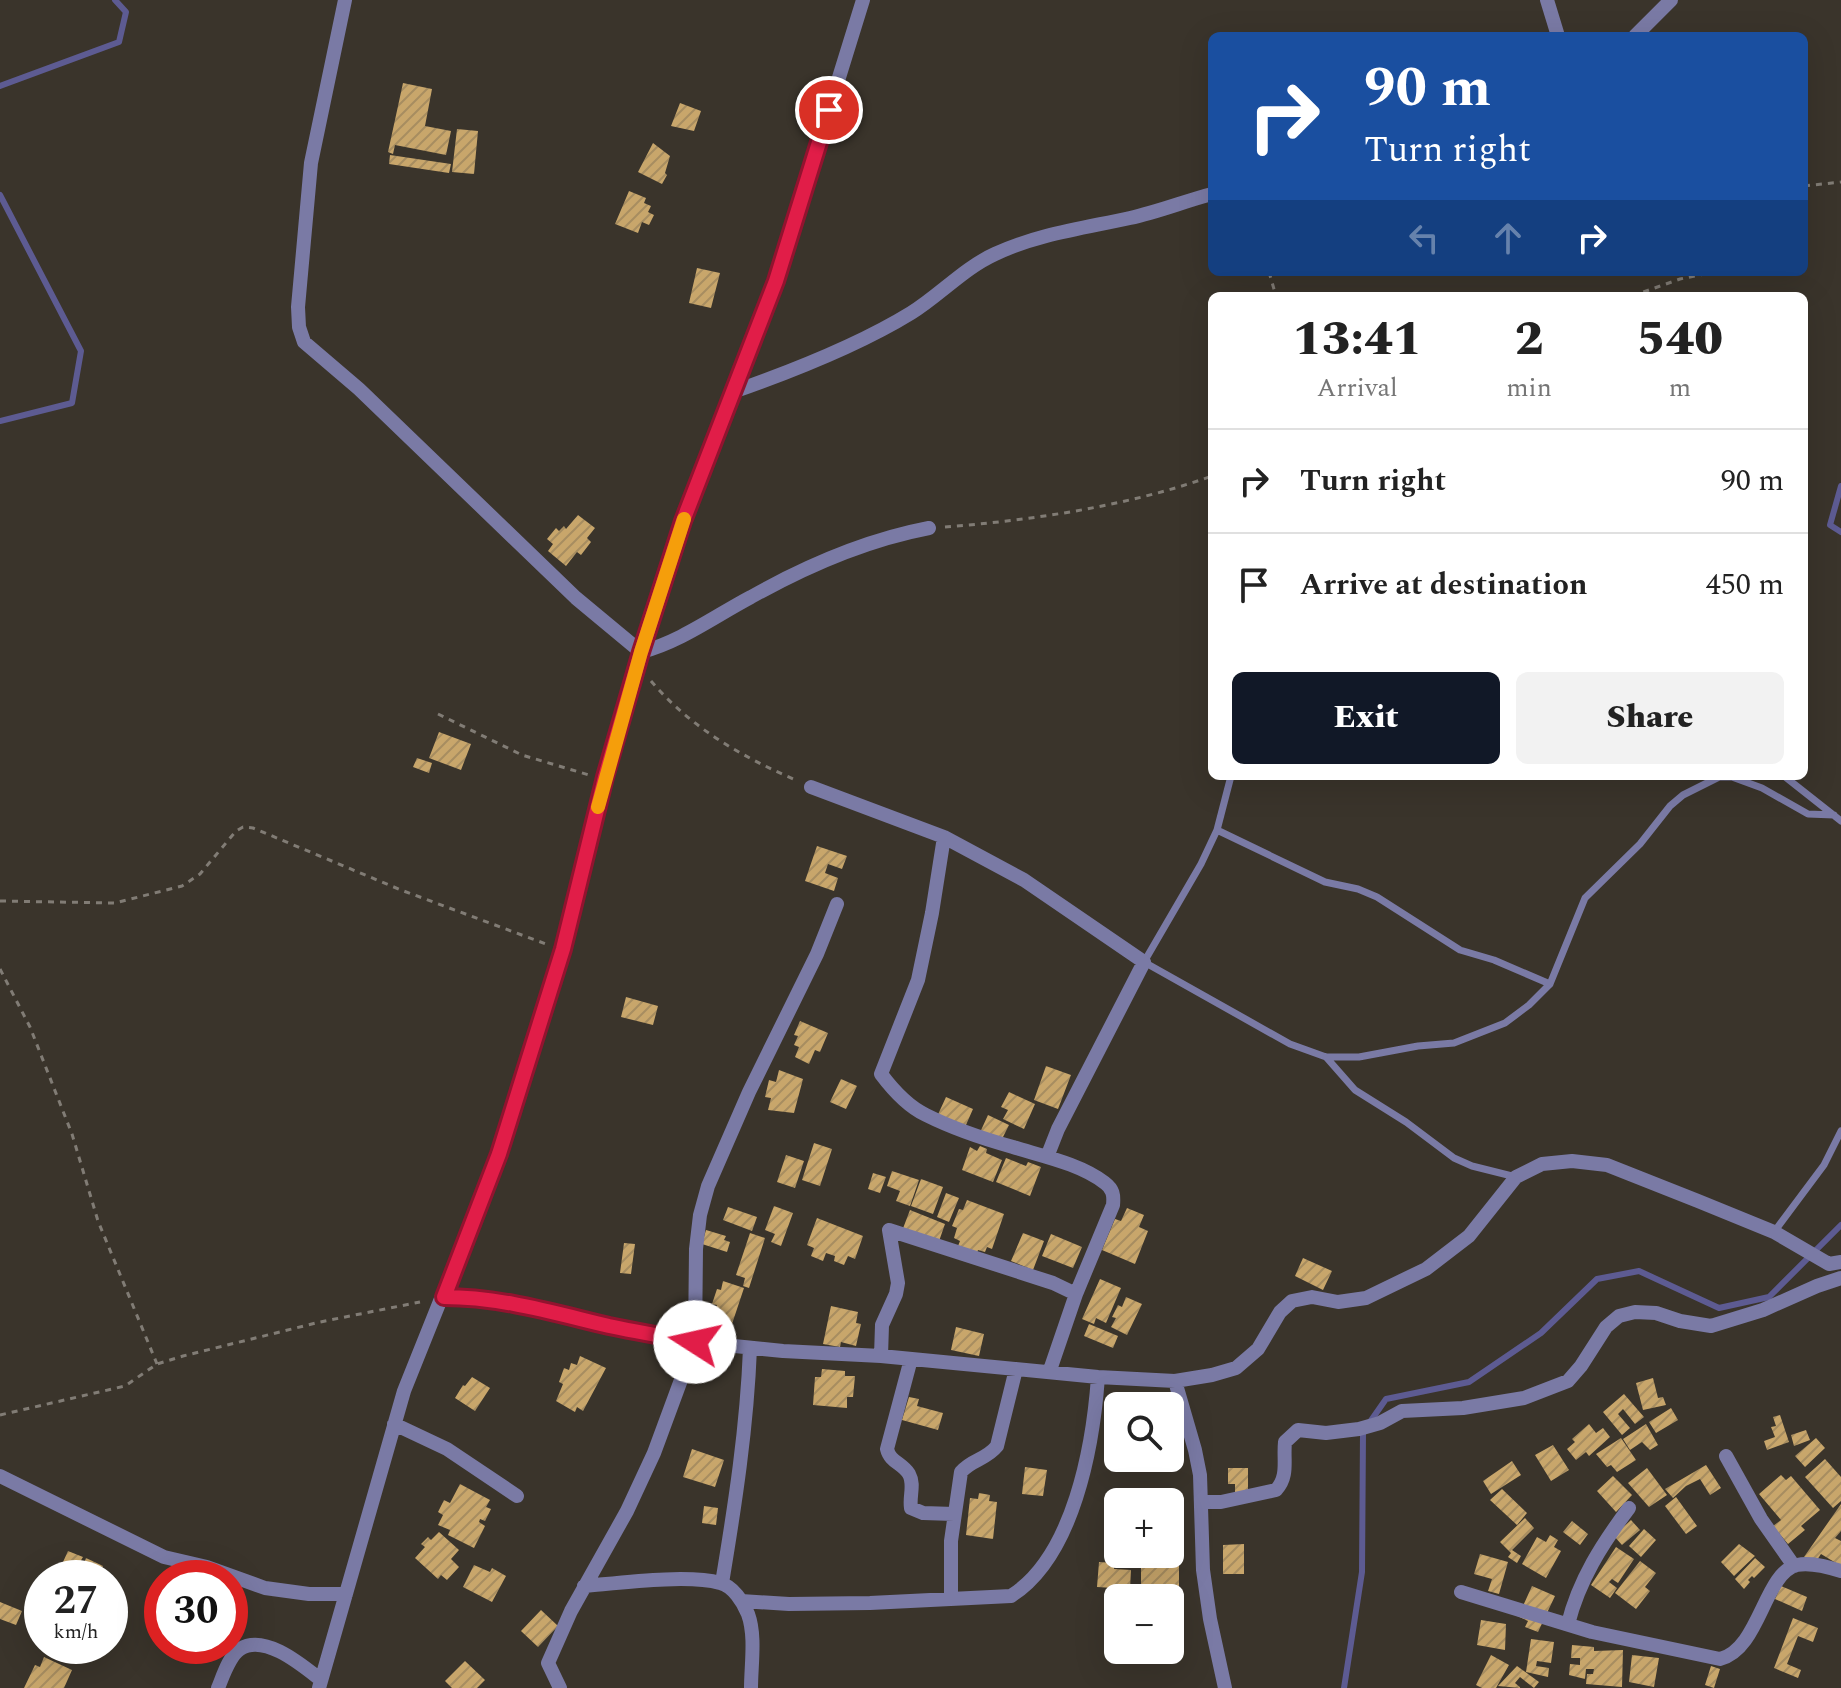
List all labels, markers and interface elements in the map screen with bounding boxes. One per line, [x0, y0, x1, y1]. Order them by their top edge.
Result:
text: 90 m [1364, 46, 1491, 131]
icon: right [1232, 64, 1336, 168]
pin [795, 76, 863, 144]
icon: arrive [807, 88, 851, 132]
text: Turn right [1364, 123, 1531, 178]
icon: left [1402, 216, 1446, 260]
icon: ahead [1486, 216, 1530, 260]
icon: right [1570, 216, 1614, 260]
text: 13:41 [1293, 303, 1422, 376]
text: 2 [1515, 303, 1544, 376]
text: 540 [1637, 303, 1723, 376]
text: Arrival [1317, 368, 1398, 408]
text: min [1506, 368, 1552, 408]
text: m [1669, 368, 1691, 408]
text: Turn right [1300, 458, 1446, 504]
text: 90 m [1721, 458, 1784, 504]
icon: right [1232, 459, 1276, 503]
text: Arrive at destination [1300, 562, 1587, 608]
text: 450 m [1706, 562, 1784, 608]
icon: arrive [1232, 563, 1276, 607]
button: Exit [1232, 672, 1500, 764]
button: Share [1516, 672, 1784, 764]
position arrow [653, 1300, 737, 1384]
map controls [1104, 1392, 1184, 1664]
button: search [1104, 1392, 1184, 1472]
button: + [1104, 1488, 1184, 1568]
speed limit sign: 30 [144, 1560, 248, 1664]
text: 27 [54, 1571, 98, 1632]
button: − [1104, 1584, 1184, 1664]
text: km/h [54, 1617, 99, 1647]

